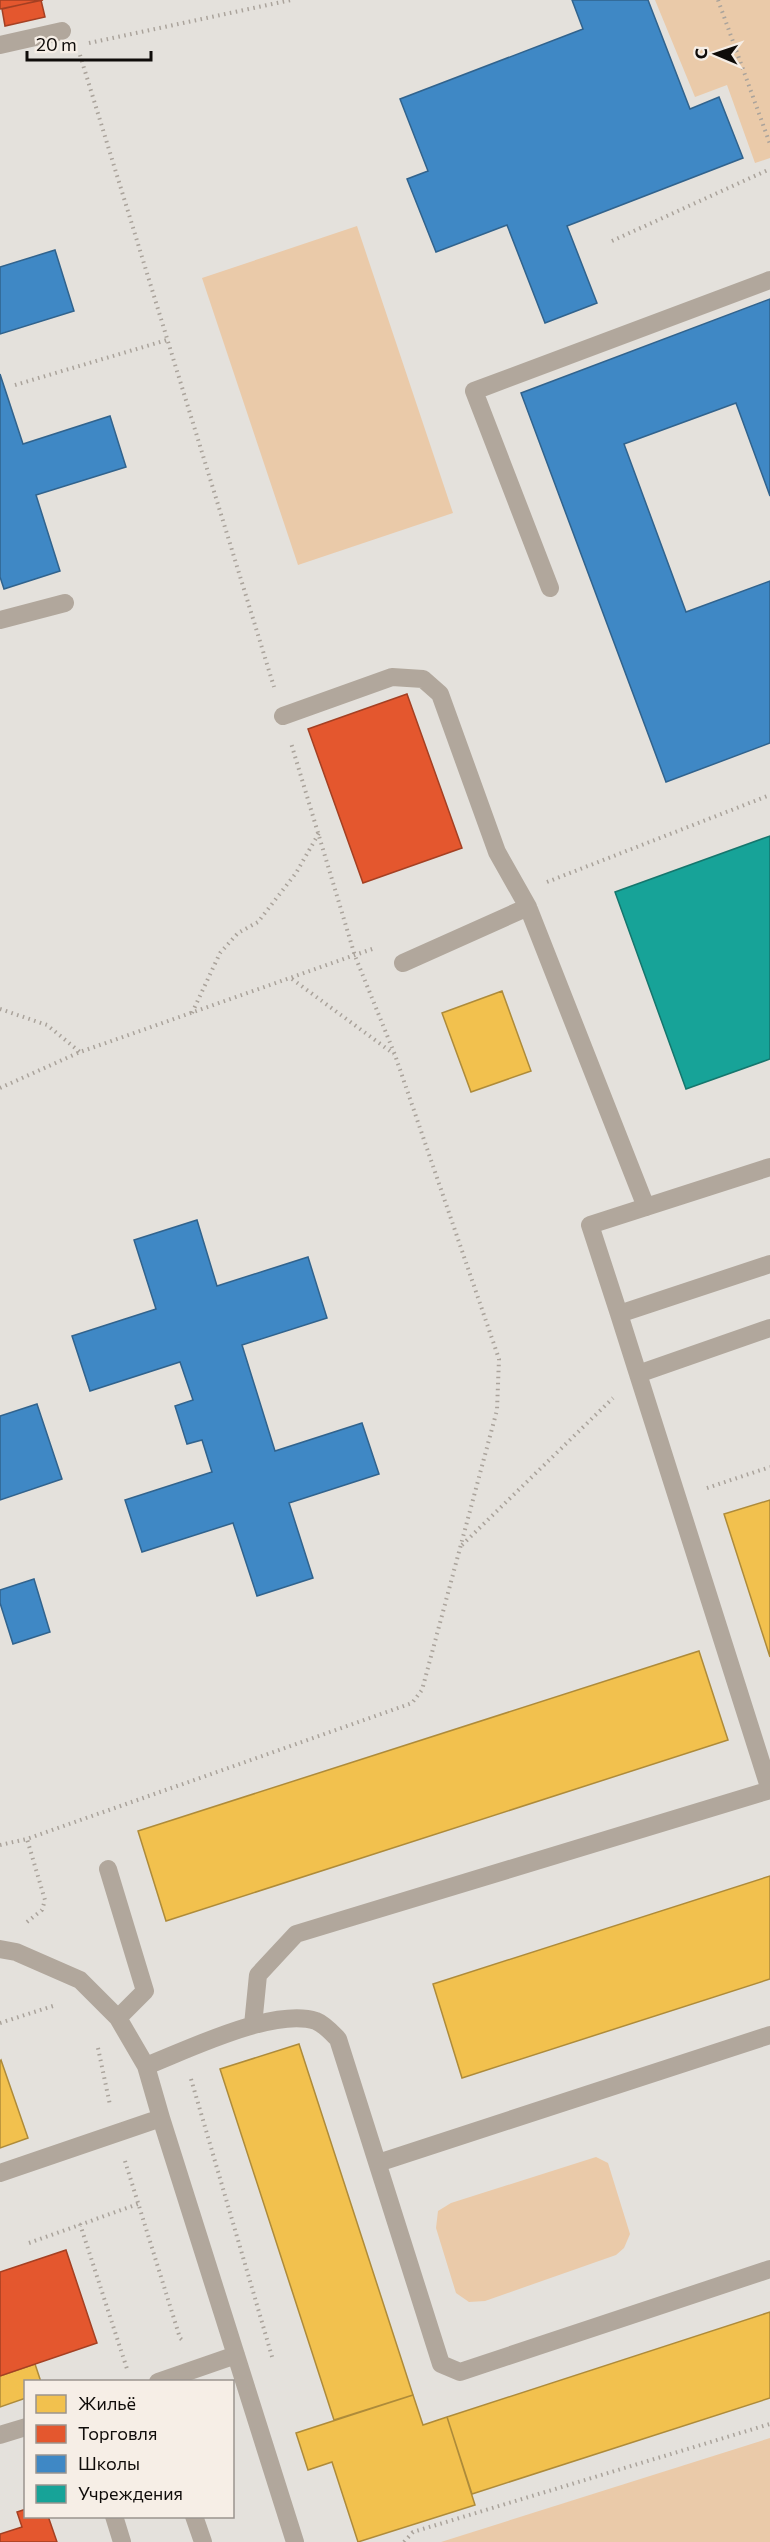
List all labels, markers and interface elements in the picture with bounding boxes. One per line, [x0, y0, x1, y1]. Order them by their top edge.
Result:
scale bar [27, 24, 152, 62]
north arrow [686, 24, 746, 84]
text: 20 m [36, 33, 77, 55]
text: С [691, 48, 710, 59]
legend [24, 2380, 234, 2518]
text: Жильё [78, 2392, 136, 2414]
text: Торговля [78, 2422, 157, 2444]
text: Школы [78, 2452, 140, 2474]
text: Учреждения [78, 2482, 183, 2504]

